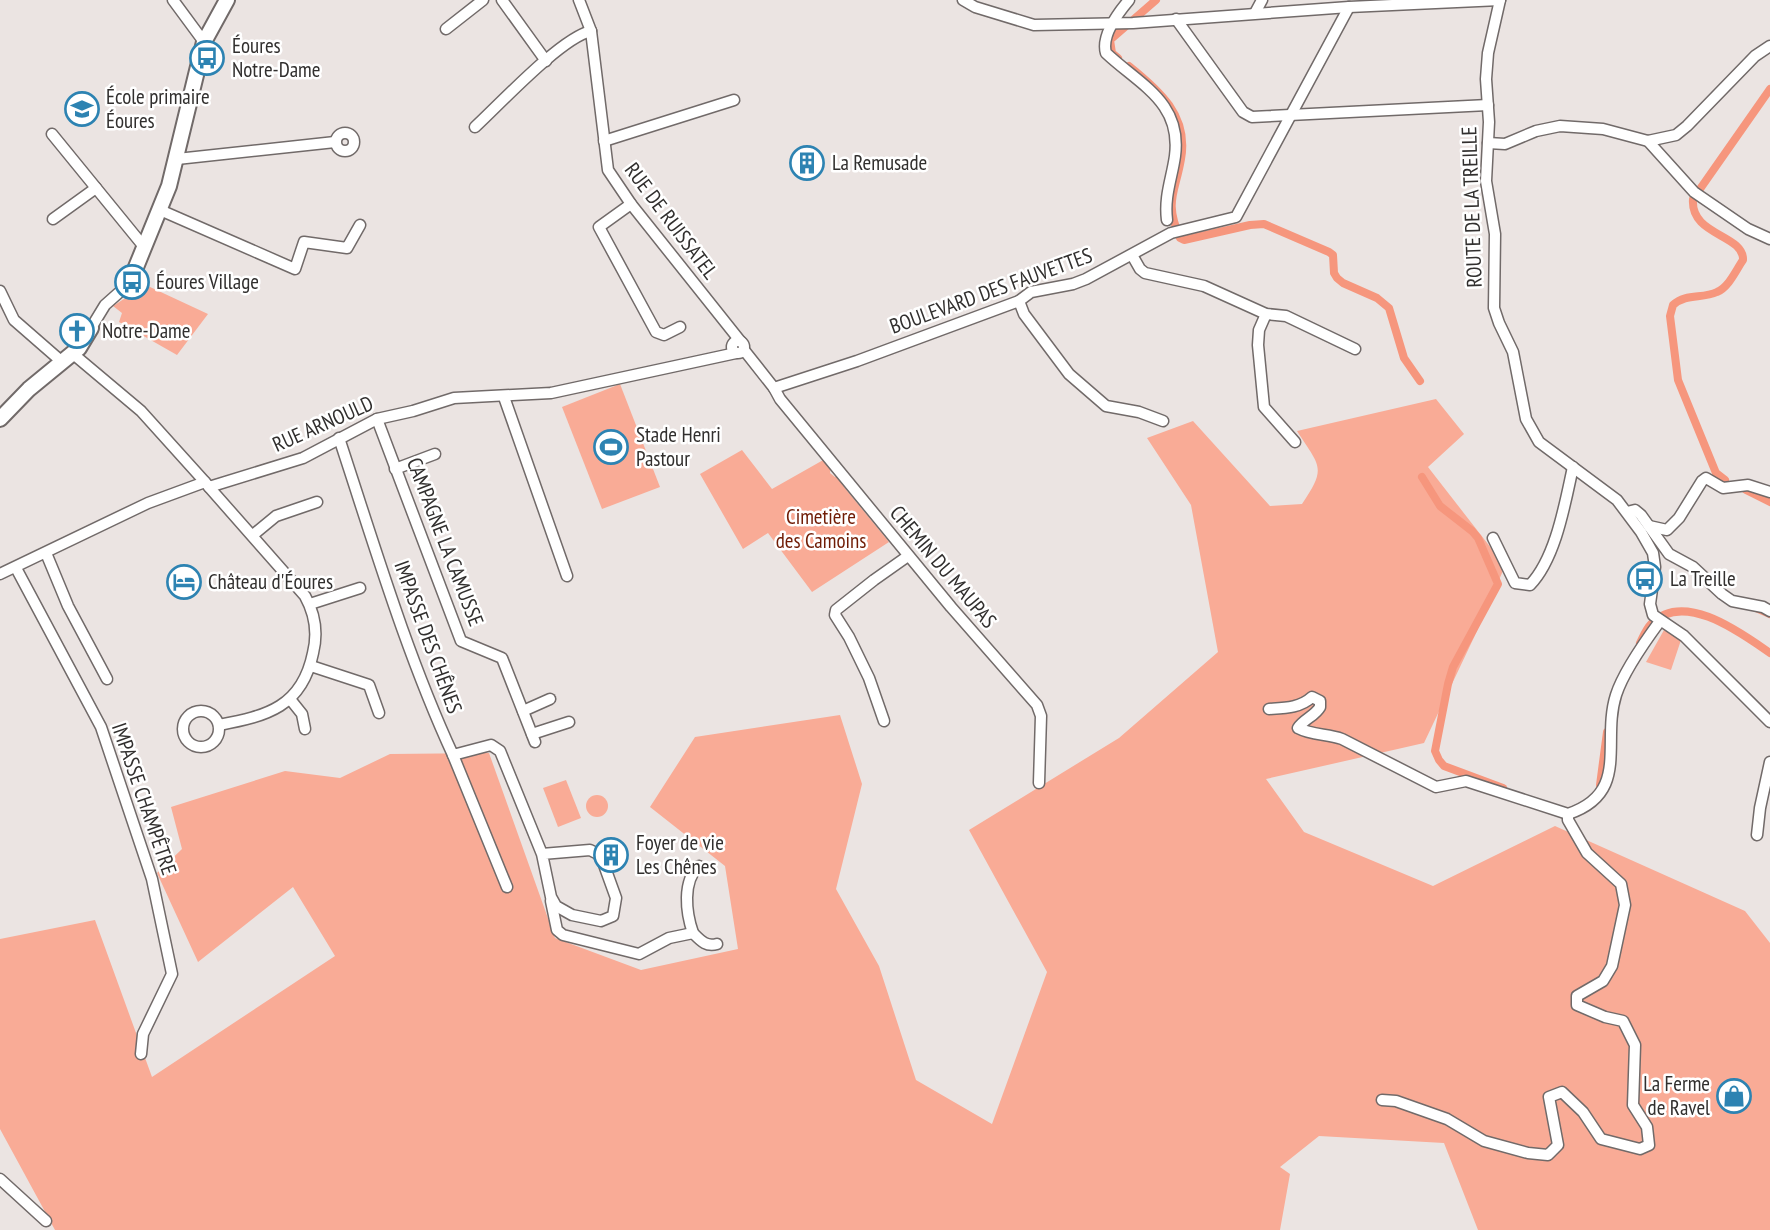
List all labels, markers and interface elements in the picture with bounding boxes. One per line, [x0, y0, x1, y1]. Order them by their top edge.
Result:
place label: Éoures Notre-Dame [232, 32, 320, 83]
bus stop icon: Éoures Notre-Dame [188, 39, 226, 77]
place label: École primaire Éoures [106, 83, 210, 134]
school or university icon: École primaire Éoures [63, 90, 101, 128]
street label: ROUTE DE LA TREILLE [1455, 126, 1488, 288]
building icon: La Remusade [788, 144, 826, 182]
place label: La Remusade [832, 149, 927, 176]
street label: RUE DE RUISSATEL [619, 157, 724, 284]
street label: BOULEVARD DES FAUVETTES [886, 241, 1096, 340]
bus stop icon: Éoures Village [113, 263, 151, 301]
place label: Éoures Village [156, 268, 259, 295]
church icon: Notre-Dame [58, 312, 96, 350]
place label: Notre-Dame [102, 317, 190, 344]
street label: RUE ARNOULD [268, 389, 377, 458]
place label: Stade Henri Pastour [636, 421, 721, 472]
sports icon: Stade Henri Pastour [592, 428, 630, 466]
street label: CAMPAGNE LA CAMUSSE [401, 454, 490, 630]
street label: CHEMIN DU MAUPAS [884, 500, 1003, 634]
park label: Cimetière des Camoins [776, 503, 866, 554]
street label: IMPASSE DES CHÊNES [388, 557, 469, 717]
bus stop icon: La Treille [1626, 560, 1664, 598]
hotel icon: Château d'Éoures [165, 563, 203, 601]
place label: La Treille [1670, 565, 1736, 592]
place label: Château d'Éoures [208, 568, 333, 595]
street label: IMPASSE CHAMPÊTRE [106, 719, 183, 878]
place label: Foyer de vie Les Chênes [636, 829, 724, 880]
building icon: Foyer de vie Les Chênes [592, 836, 630, 874]
place label: La Ferme de Ravel [1643, 1070, 1710, 1121]
shop icon: La Ferme de Ravel [1715, 1077, 1753, 1115]

